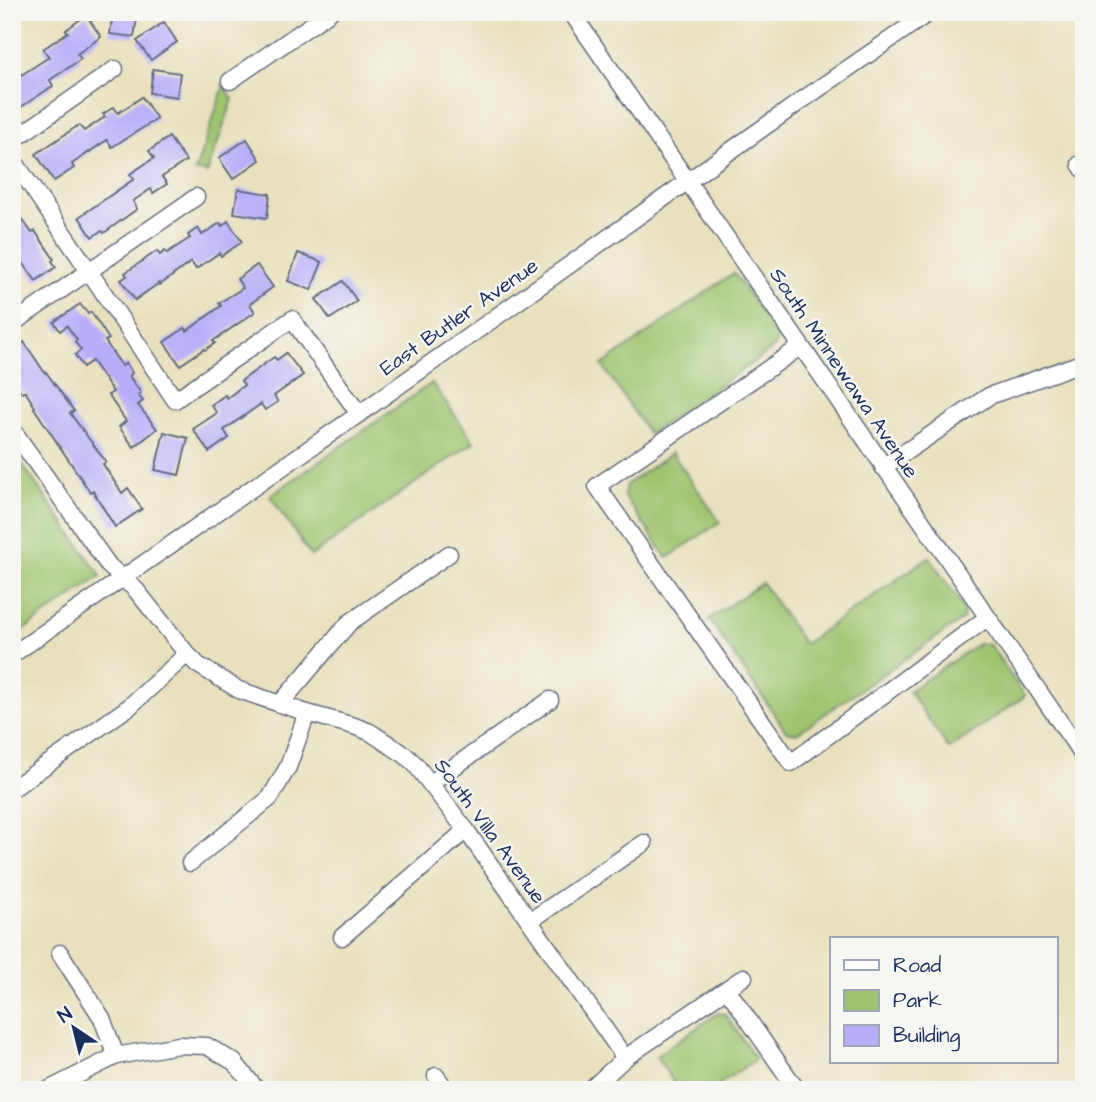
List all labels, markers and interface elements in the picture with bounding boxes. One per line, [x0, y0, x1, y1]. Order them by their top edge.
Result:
street label: East Butler Avenue [374, 251, 544, 383]
street label: South Minnewawa Avenue [763, 262, 925, 484]
street label: South Villa Avenue [427, 752, 553, 910]
legend [830, 937, 1058, 1064]
text: Road [893, 951, 941, 980]
text: Park [893, 986, 942, 1015]
north arrow [38, 993, 108, 1064]
text: N [52, 1001, 78, 1030]
text: Building [893, 1021, 961, 1052]

